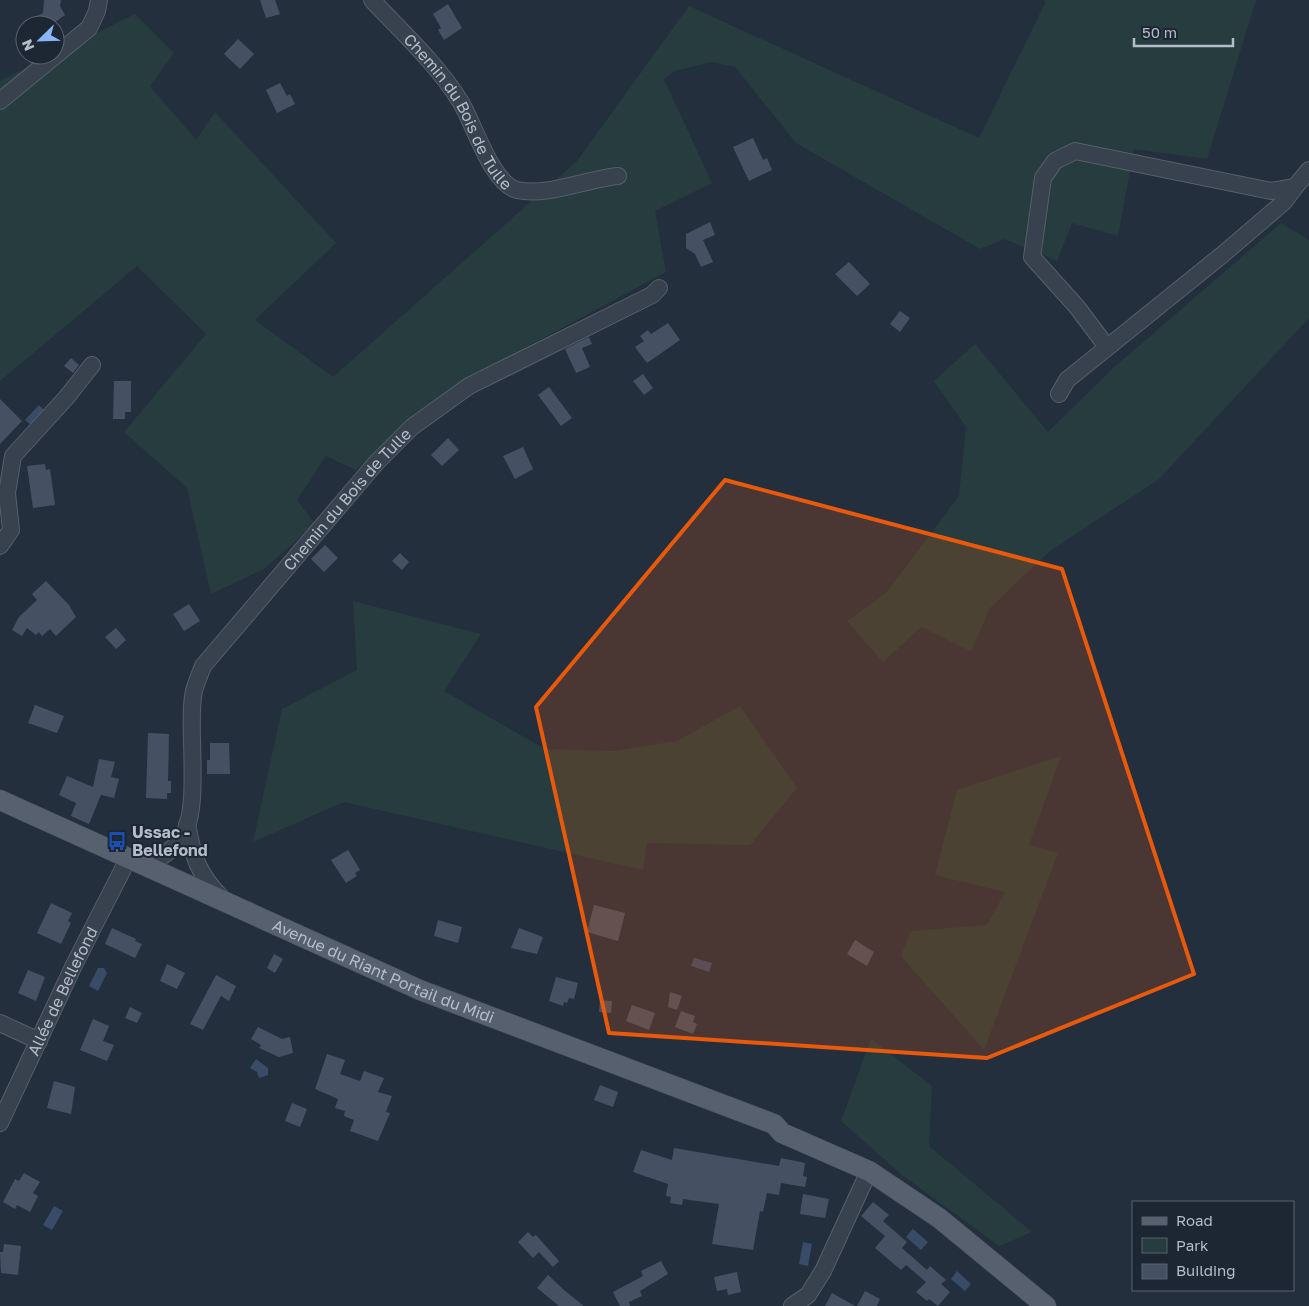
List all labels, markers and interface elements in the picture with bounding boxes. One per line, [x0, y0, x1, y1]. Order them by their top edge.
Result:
north arrow [15, 15, 65, 65]
scale bar [1134, 15, 1233, 47]
text: 50 m [1142, 23, 1177, 41]
street label: Chemin du Bois de Tulle [400, 29, 516, 194]
text: N [18, 37, 37, 53]
street label: Chemin du Bois de Tulle [279, 424, 415, 575]
place label: Ussac - Bellefond [132, 822, 208, 860]
bus stop icon: Ussac - Bellefond [106, 830, 128, 852]
street label: Avenue du Riant Portail du Midi [269, 915, 497, 1027]
street label: Allée de Bellefond [23, 923, 102, 1059]
legend [1132, 1201, 1294, 1291]
text: Road [1176, 1211, 1213, 1229]
text: Park [1176, 1236, 1209, 1254]
text: Building [1176, 1261, 1236, 1279]

